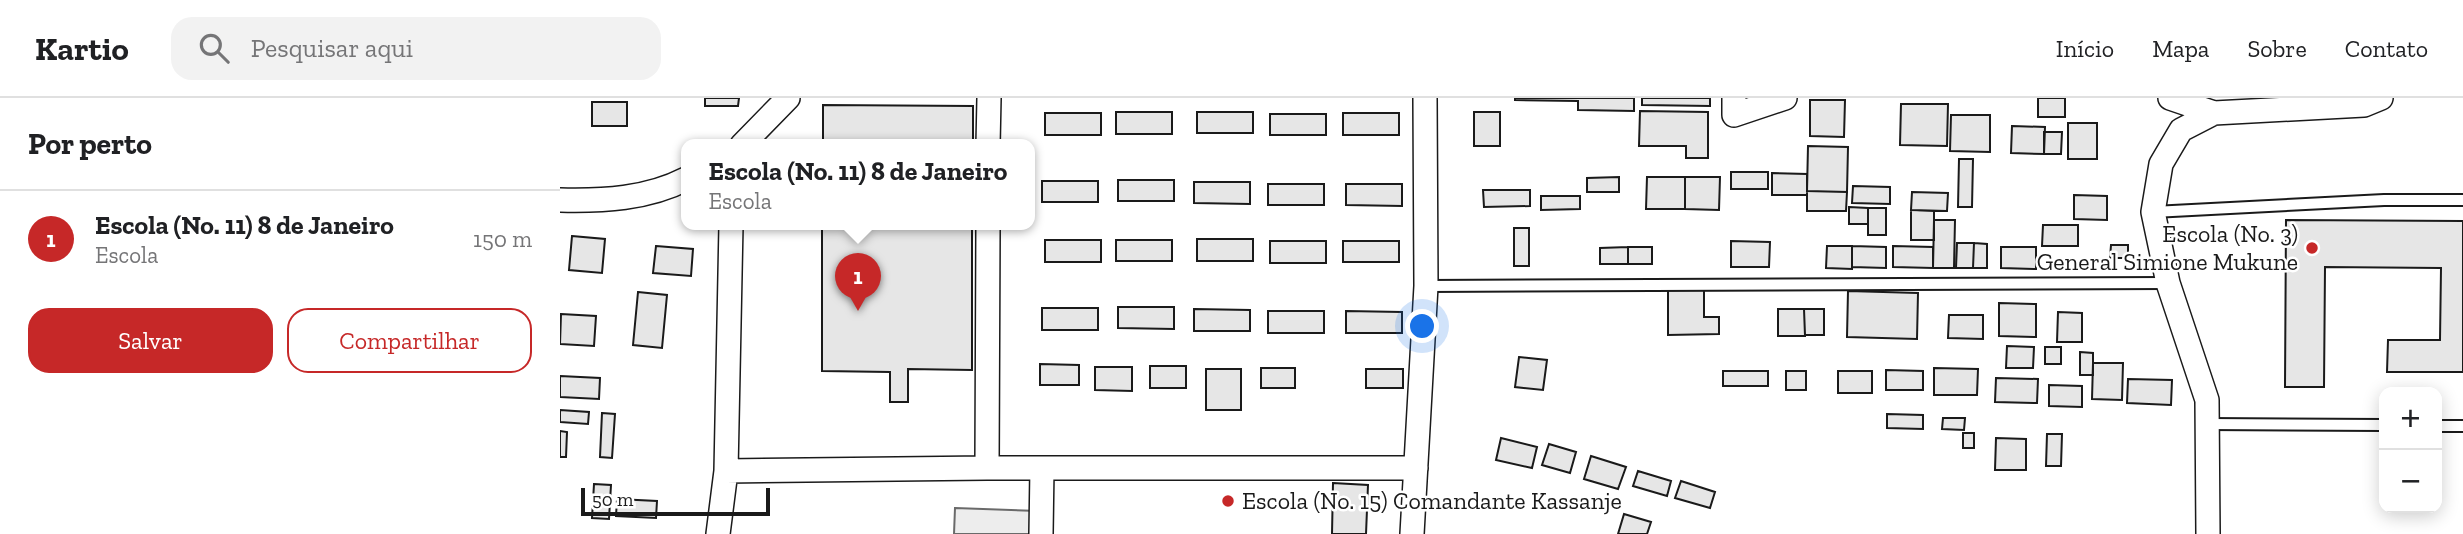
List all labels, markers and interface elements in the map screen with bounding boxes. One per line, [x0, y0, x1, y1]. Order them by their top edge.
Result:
search box [171, 17, 661, 80]
text: Kartio [35, 29, 129, 68]
icon: search [195, 29, 233, 67]
text: Pesquisar aqui [251, 32, 413, 64]
text: Início [2056, 34, 2114, 63]
text: Mapa [2152, 34, 2209, 63]
text: Sobre [2247, 34, 2307, 63]
text: Contato [2345, 34, 2428, 63]
text: Por perto [28, 126, 152, 162]
popup [681, 139, 1035, 230]
text: Escola (No. 11) 8 de Janeiro [709, 155, 1007, 187]
text: Escola [709, 187, 772, 215]
text: Escola (No. 11) 8 de Janeiro [95, 209, 394, 241]
place label: Escola (No. 3) General Simione Mukune [2037, 219, 2298, 276]
text: 1 [46, 225, 56, 253]
text: 150 m [473, 225, 532, 253]
marker: Escola (No. 3) General Simione Mukune [2304, 240, 2320, 256]
text: Escola [95, 241, 158, 269]
pin: 1 [835, 253, 881, 311]
button: Salvar [28, 308, 273, 373]
button: Compartilhar [287, 308, 532, 373]
your location [1405, 309, 1439, 343]
map controls [2379, 387, 2442, 513]
button: + [2379, 387, 2442, 450]
button: − [2379, 450, 2442, 513]
scale bar [581, 485, 770, 517]
place label: Escola (No. 15) Comandante Kassanje [1242, 486, 1622, 515]
text: 50 m [592, 488, 633, 511]
marker: Escola (No. 15) Comandante Kassanje [1220, 493, 1236, 509]

